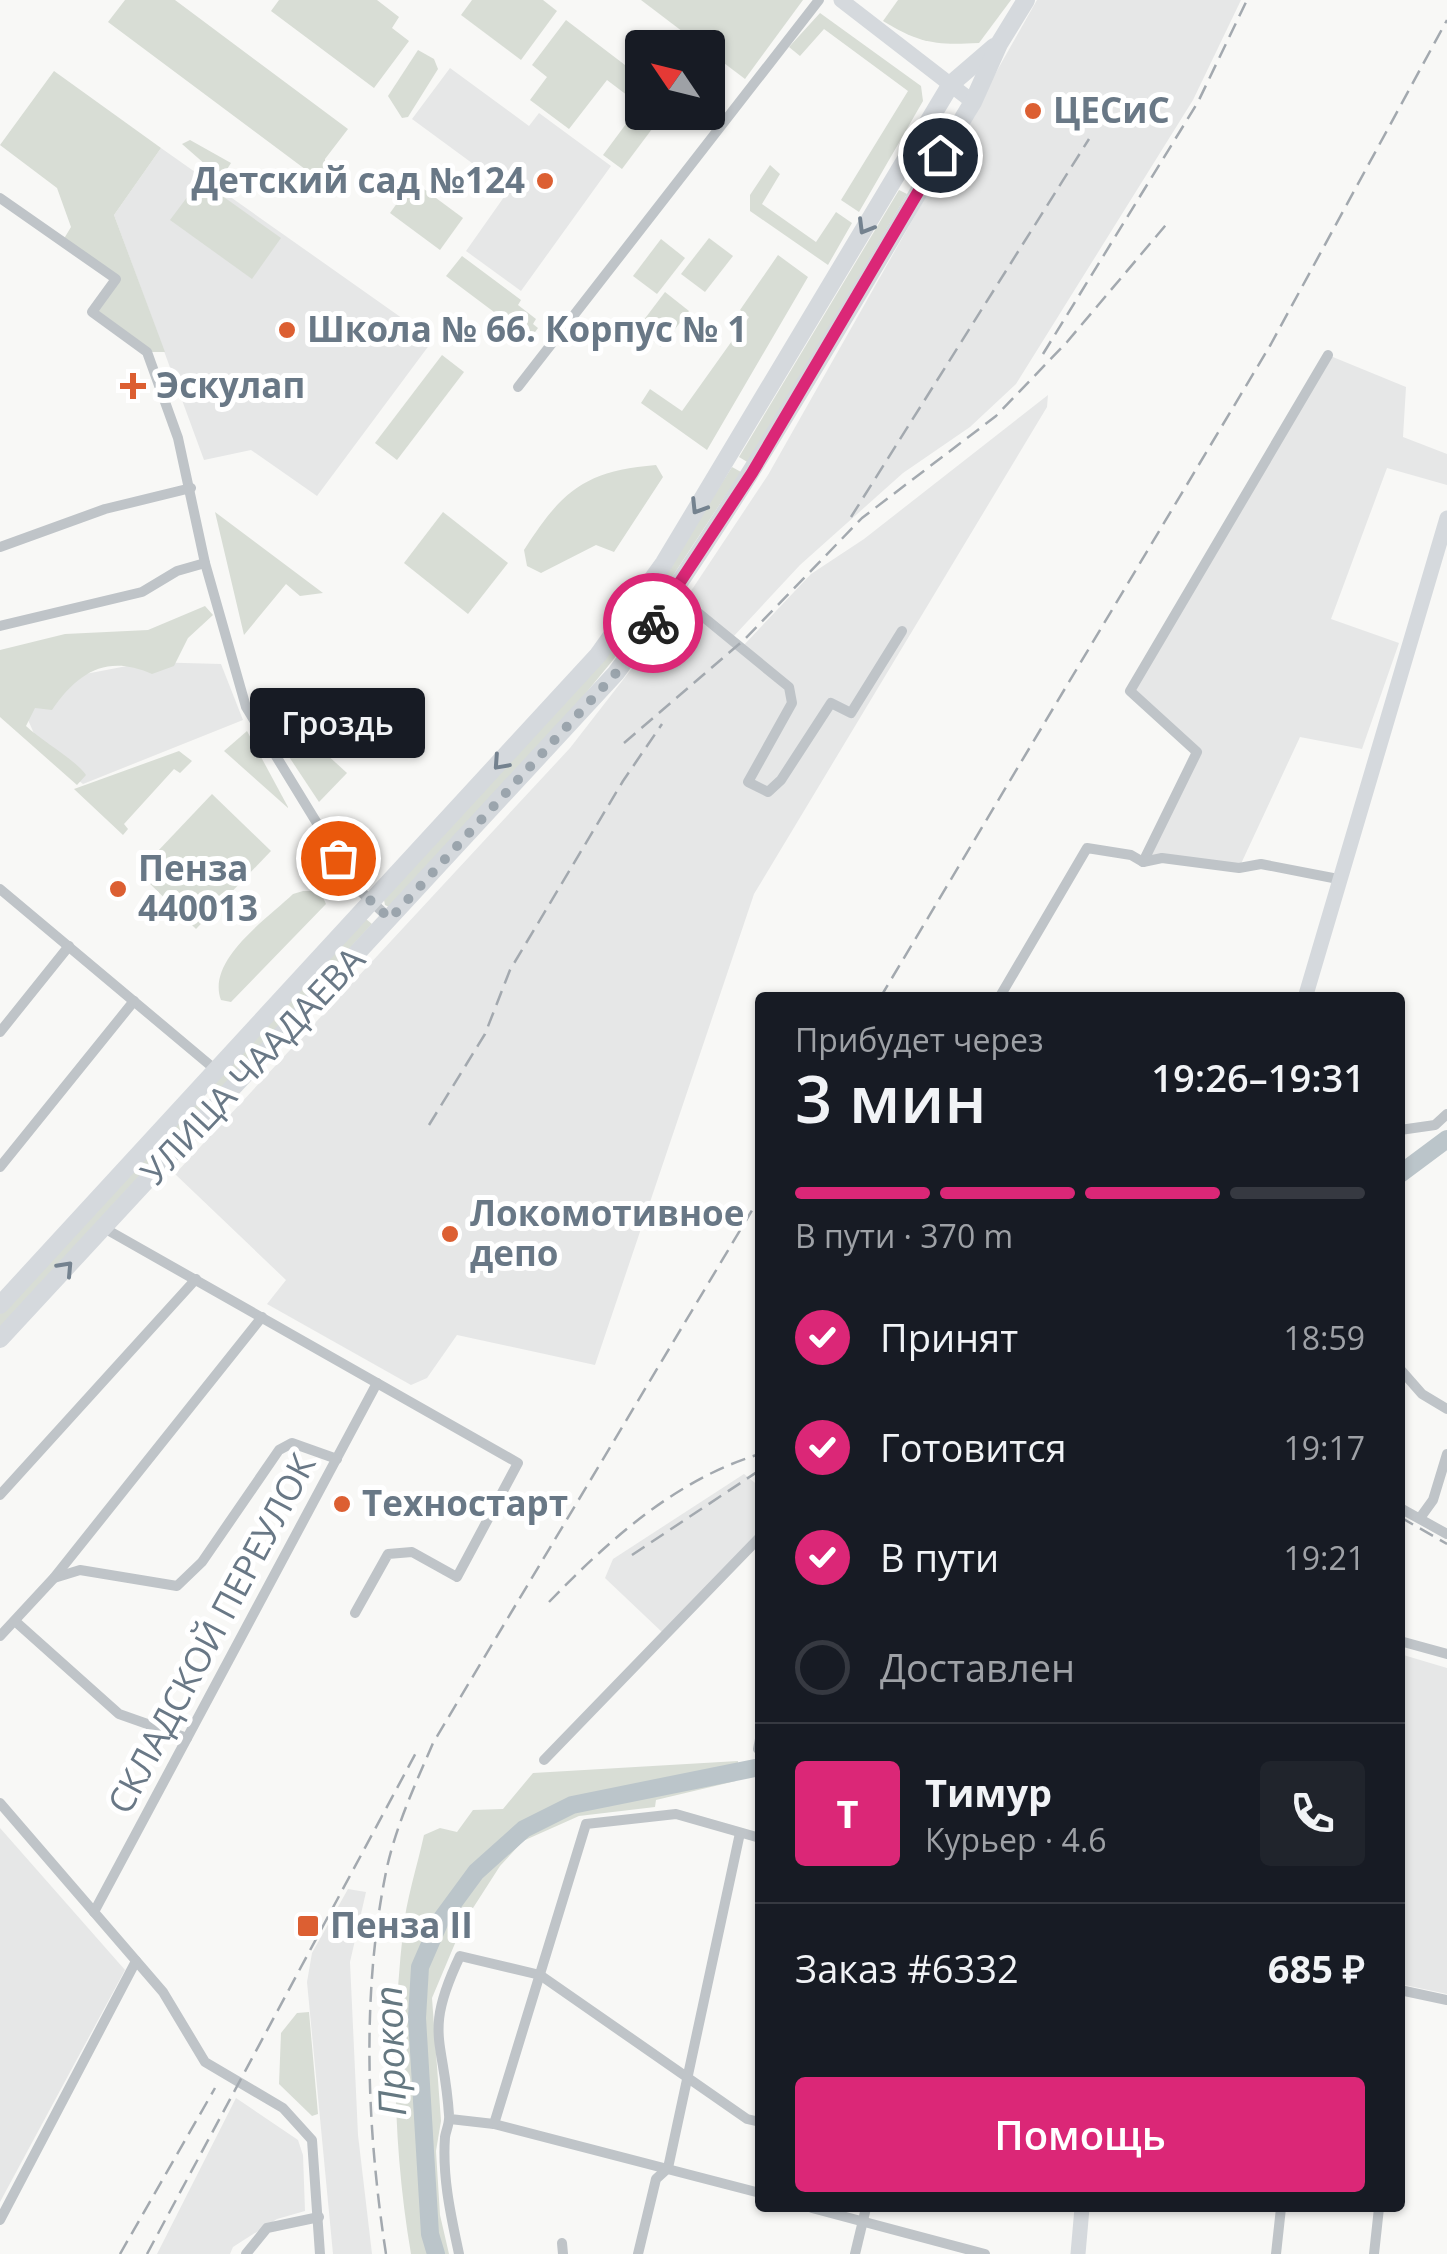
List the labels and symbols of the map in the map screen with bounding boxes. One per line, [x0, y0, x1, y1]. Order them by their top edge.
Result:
north arrow [625, 30, 725, 130]
place label: ЦЕСиС [1053, 86, 1170, 133]
marker: ЦЕСиС [1022, 100, 1044, 122]
pin [898, 113, 983, 198]
place label: Детский сад №124 [192, 156, 525, 203]
marker: Детский сад №124 [534, 170, 556, 192]
one-way arrow [858, 217, 877, 235]
place label: Школа № 66. Корпус № 1 [307, 305, 747, 352]
marker: Школа № 66. Корпус № 1 [276, 319, 298, 341]
place label: Эскулап [156, 361, 305, 408]
marker: Эскулап [120, 373, 146, 399]
one-way arrow [691, 496, 710, 514]
courier [603, 573, 703, 673]
callout: Гроздь [250, 688, 426, 758]
one-way arrow [494, 751, 512, 770]
pin [296, 816, 381, 901]
place label: Пенза 440013 [138, 844, 258, 931]
marker: Пенза 440013 [107, 878, 129, 900]
street label: УЛИЦА ЧААДАЕВА [129, 935, 375, 1194]
place label: Локомотивное депо [470, 1189, 744, 1276]
marker: Локомотивное депо [439, 1223, 461, 1245]
one-way arrow [54, 1261, 72, 1279]
street label: СКЛАДСКОЙ ПЕРЕУЛОК [96, 1445, 326, 1821]
place label: Техностарт [362, 1479, 568, 1526]
marker: Техностарт [331, 1493, 353, 1515]
place label: Пенза II [330, 1901, 473, 1948]
marker: Пенза II [295, 1913, 321, 1939]
water label: Прокоп [361, 1985, 417, 2117]

